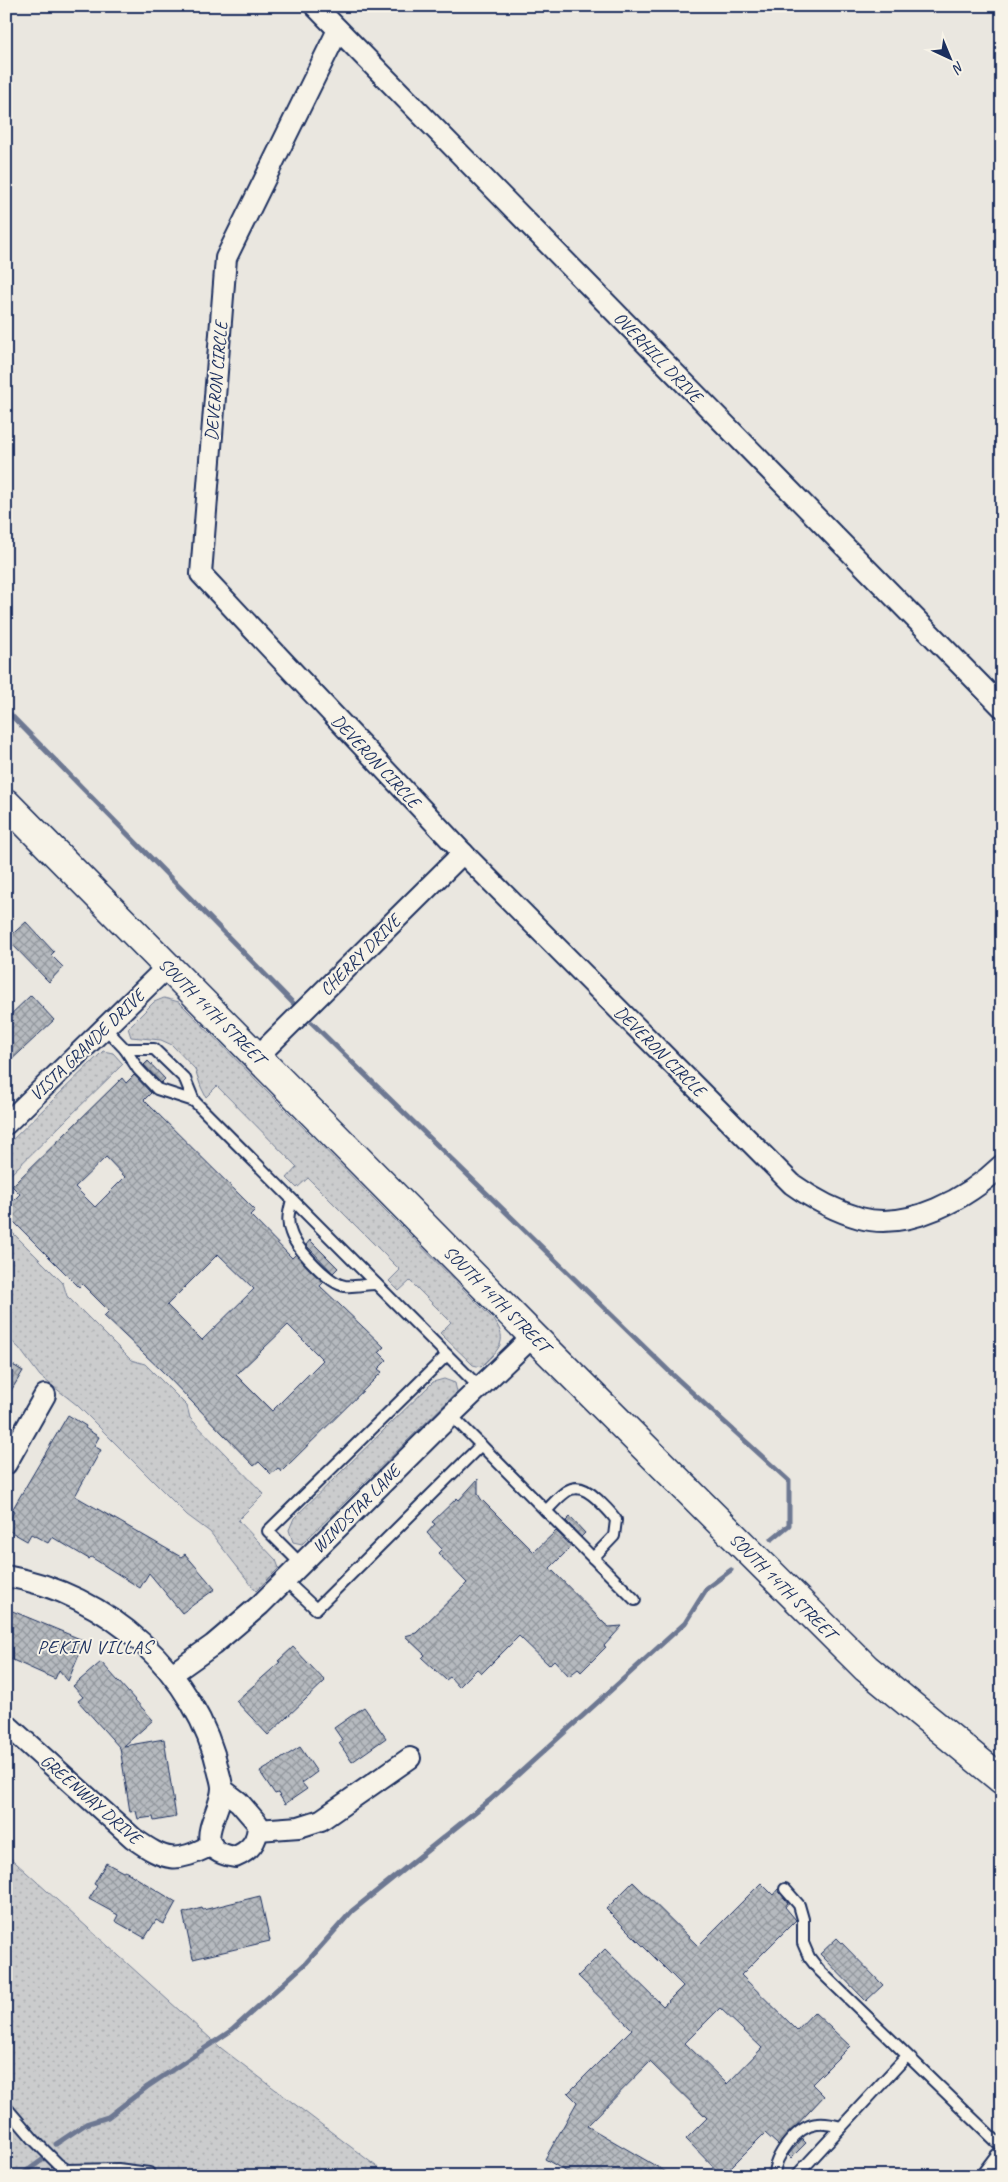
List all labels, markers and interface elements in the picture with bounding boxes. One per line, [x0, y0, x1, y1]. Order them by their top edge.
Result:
north arrow [926, 32, 976, 82]
text: N [948, 58, 968, 78]
street label: OVERHILL DRIVE [609, 307, 708, 408]
street label: DEVERON CIRCLE [200, 318, 232, 442]
street label: DEVERON CIRCLE [327, 710, 426, 814]
street label: CHERRY DRIVE [315, 909, 406, 1000]
street label: SOUTH 14TH STREET [154, 953, 273, 1072]
street label: VISTA GRANDE DRIVE [25, 983, 151, 1105]
street label: DEVERON CIRCLE [610, 1001, 712, 1103]
street label: SOUTH 14TH STREET [439, 1241, 558, 1360]
street label: WINDSTAR LANE [307, 1459, 406, 1558]
street label: SOUTH 14TH STREET [725, 1528, 844, 1647]
district label: PEKIN VILLAS [37, 1635, 155, 1659]
street label: GREENWAY DRIVE [36, 1749, 147, 1850]

